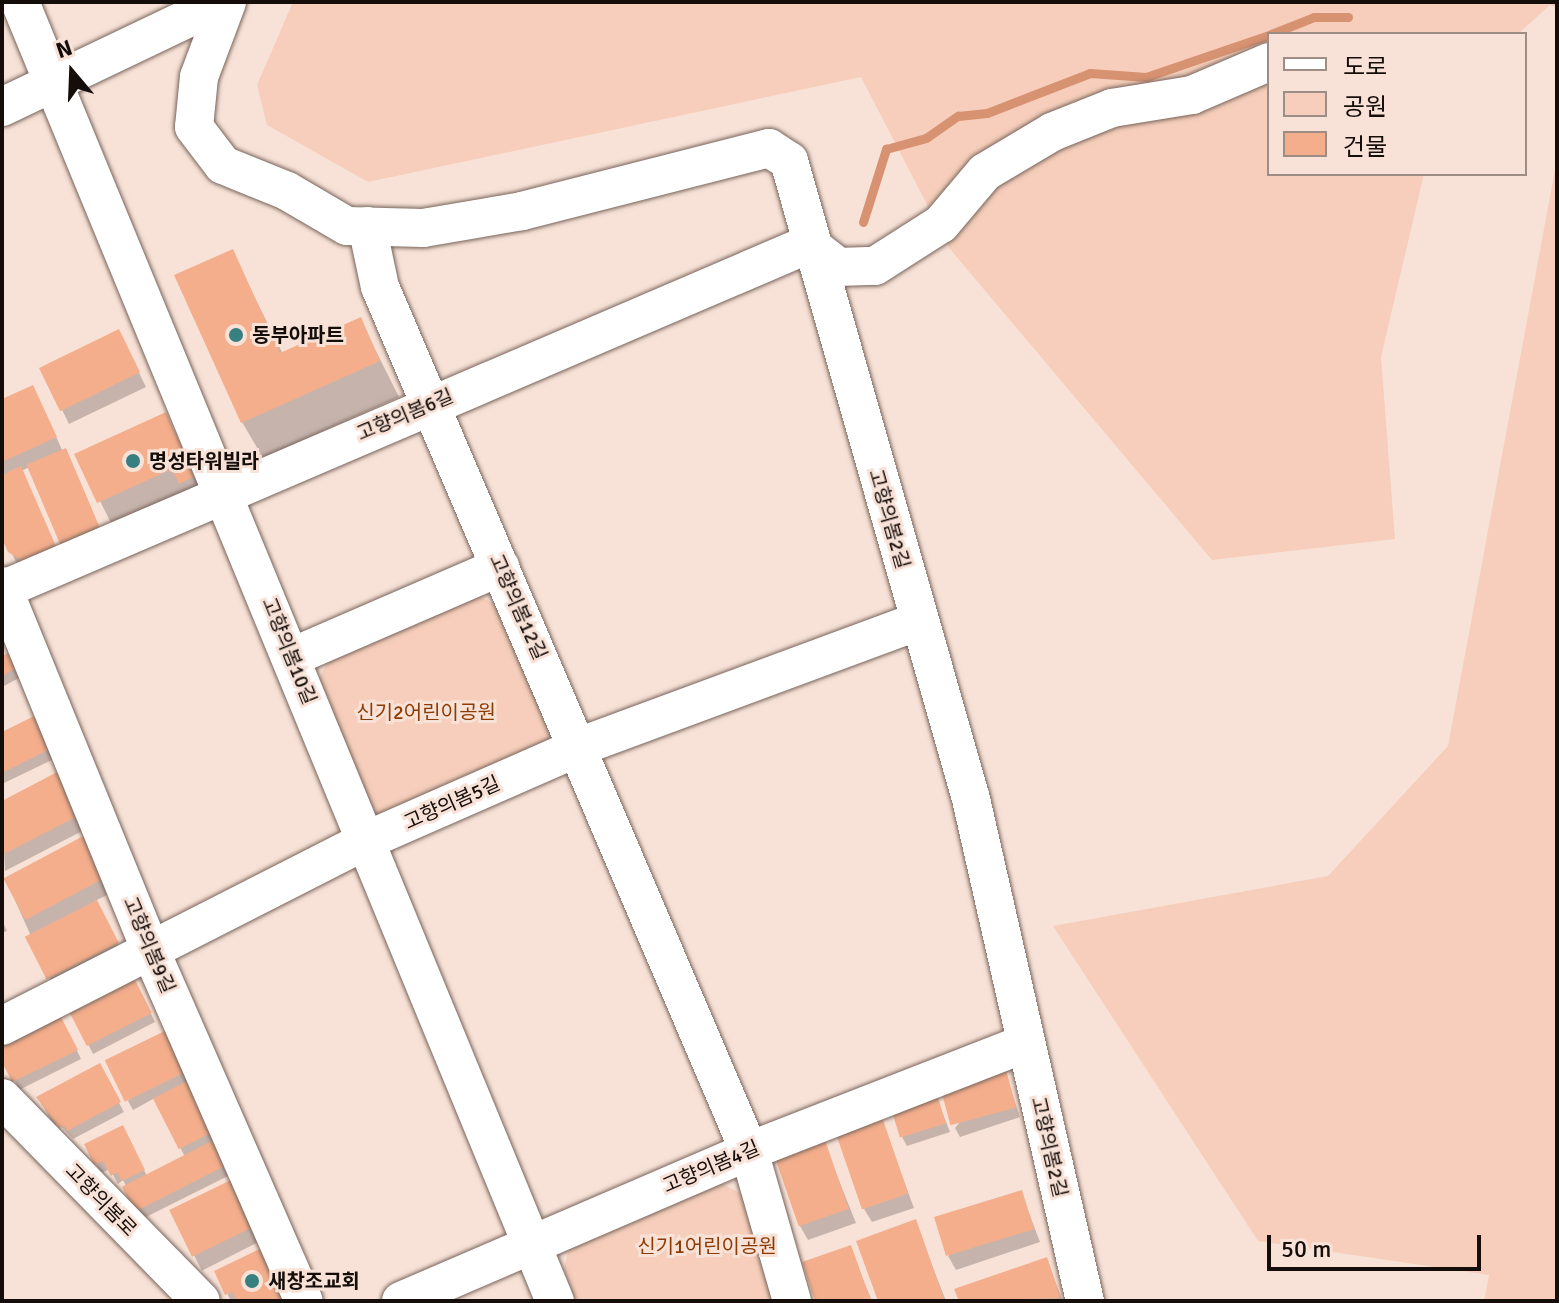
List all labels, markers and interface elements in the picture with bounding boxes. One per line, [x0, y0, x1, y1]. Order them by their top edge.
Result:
north arrow [32, 32, 112, 112]
legend [1267, 32, 1527, 176]
text: N [52, 34, 76, 64]
text: 도로 [1343, 52, 1387, 82]
text: 공원 [1343, 92, 1387, 122]
text: 건물 [1343, 132, 1387, 162]
place label: 동부아파트 [252, 323, 344, 347]
marker: 동부아파트 [227, 326, 245, 344]
street label: 고향의봄6길 [353, 384, 457, 446]
place label: 명성타워빌라 [149, 449, 259, 473]
marker: 명성타워빌라 [124, 452, 142, 470]
street label: 고향의봄2길 [863, 466, 915, 572]
street label: 고향의봄12길 [484, 550, 552, 664]
street label: 고향의봄10길 [257, 594, 321, 708]
park label: 신기2어린이공원 [356, 700, 496, 724]
street label: 고향의봄5길 [400, 771, 504, 835]
street label: 고향의봄9길 [118, 893, 180, 997]
street label: 고향의봄2길 [1026, 1094, 1072, 1200]
street label: 고향의봄4길 [659, 1136, 763, 1198]
street label: 고향의봄로 [60, 1159, 142, 1241]
scale bar [1271, 1219, 1485, 1269]
park label: 신기1어린이공원 [637, 1234, 777, 1258]
text: 50 m [1281, 1234, 1331, 1264]
place label: 새창조교회 [268, 1269, 360, 1293]
marker: 새창조교회 [243, 1272, 261, 1290]

